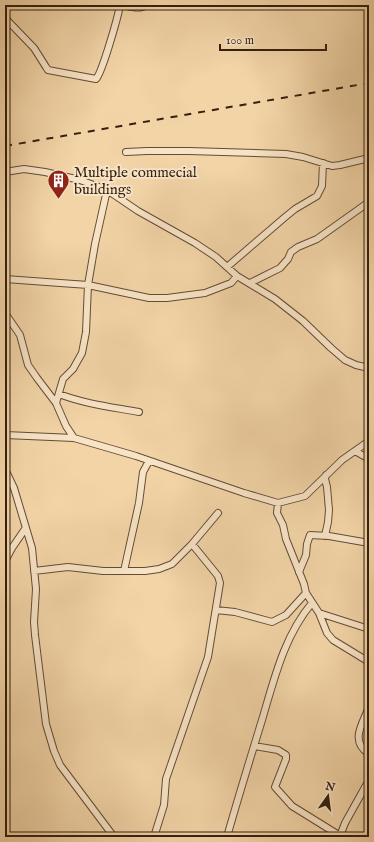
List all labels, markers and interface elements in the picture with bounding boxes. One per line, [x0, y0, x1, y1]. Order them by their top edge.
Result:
scale bar [220, 26, 326, 52]
text: 100 m [226, 33, 254, 48]
place label: Multiple commecial buildings [74, 163, 198, 199]
building icon: Multiple commecial buildings [46, 168, 72, 201]
north arrow [308, 776, 348, 816]
text: N [323, 779, 337, 795]

